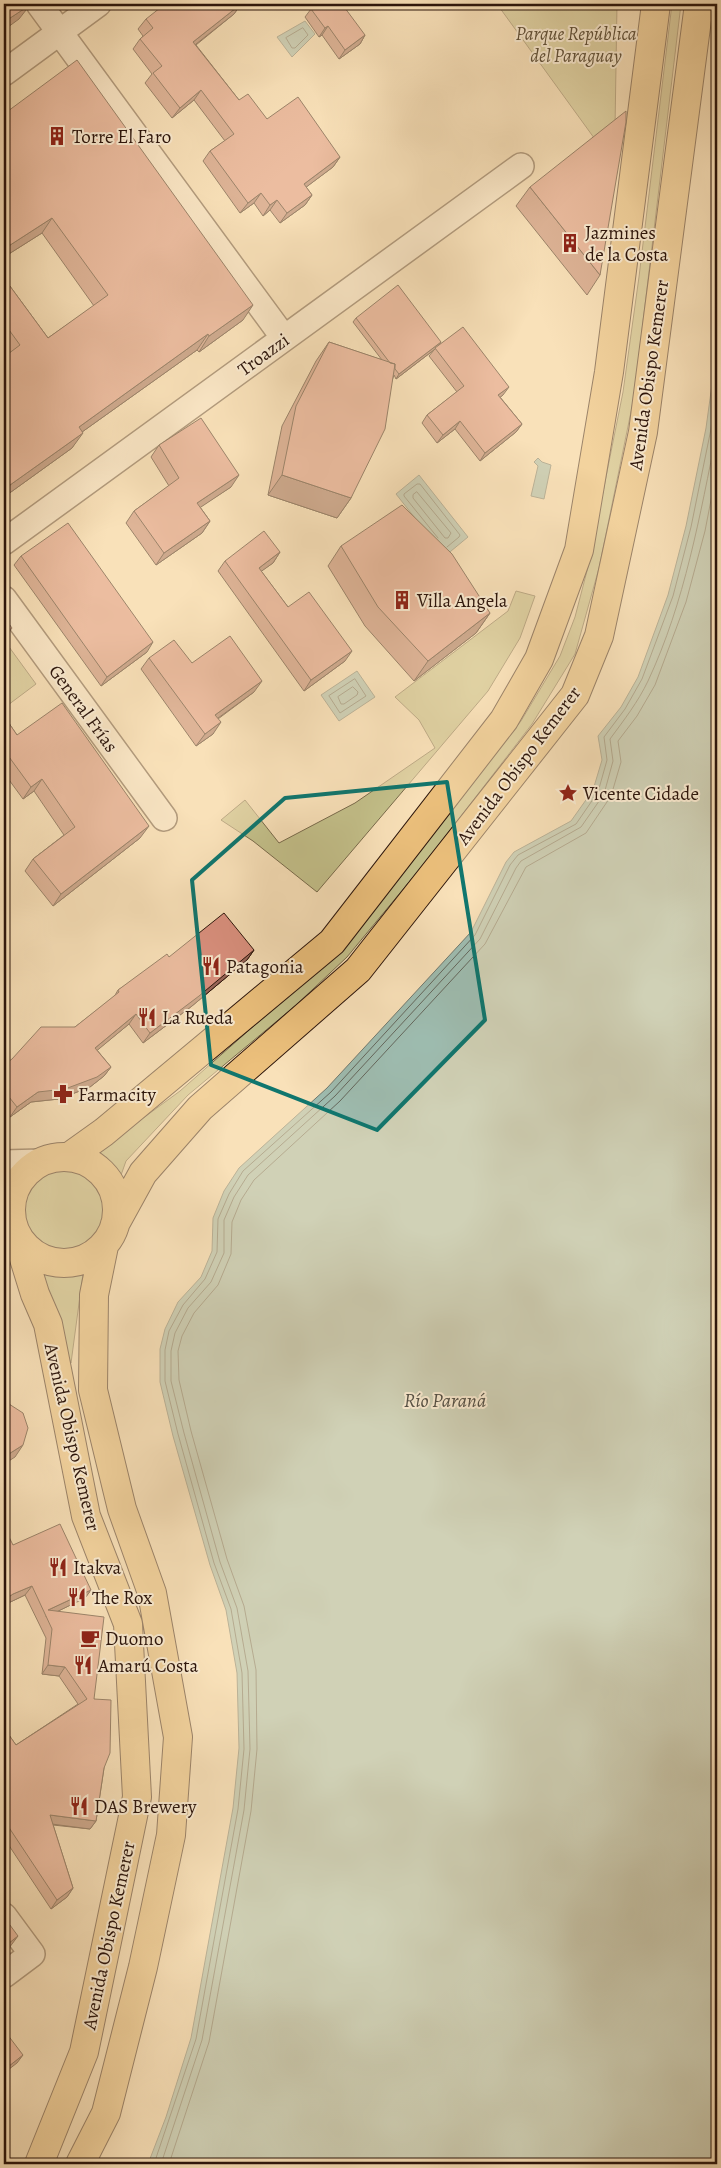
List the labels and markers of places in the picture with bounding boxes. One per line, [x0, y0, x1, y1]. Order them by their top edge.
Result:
place label: Torre El Faro [72, 124, 171, 150]
building icon: Torre El Faro [46, 125, 68, 147]
place label: Jazmines de la Costa [585, 220, 669, 268]
building icon: Jazmines de la Costa [559, 232, 581, 254]
place label: Villa Angela [416, 588, 508, 614]
building icon: Villa Angela [391, 589, 413, 611]
place label: Vicente Cidade [582, 781, 699, 807]
place icon: Vicente Cidade [557, 782, 579, 804]
place label: Patagonia [226, 954, 304, 980]
restaurant icon: Patagonia [200, 955, 222, 977]
place label: La Rueda [162, 1005, 233, 1031]
restaurant icon: La Rueda [136, 1006, 158, 1028]
place label: Farmacity [78, 1082, 156, 1108]
pharmacy icon: Farmacity [52, 1083, 74, 1105]
place label: Itakva [73, 1555, 122, 1581]
restaurant icon: Itakva [47, 1556, 69, 1578]
place label: The Rox [92, 1585, 152, 1611]
restaurant icon: The Rox [66, 1586, 88, 1608]
place label: Duomo [105, 1626, 163, 1652]
cafe icon: Duomo [79, 1627, 101, 1649]
place label: Amarú Costa [97, 1653, 199, 1679]
restaurant icon: Amarú Costa [72, 1654, 94, 1676]
place label: DAS Brewery [94, 1794, 197, 1820]
restaurant icon: DAS Brewery [68, 1795, 90, 1817]

